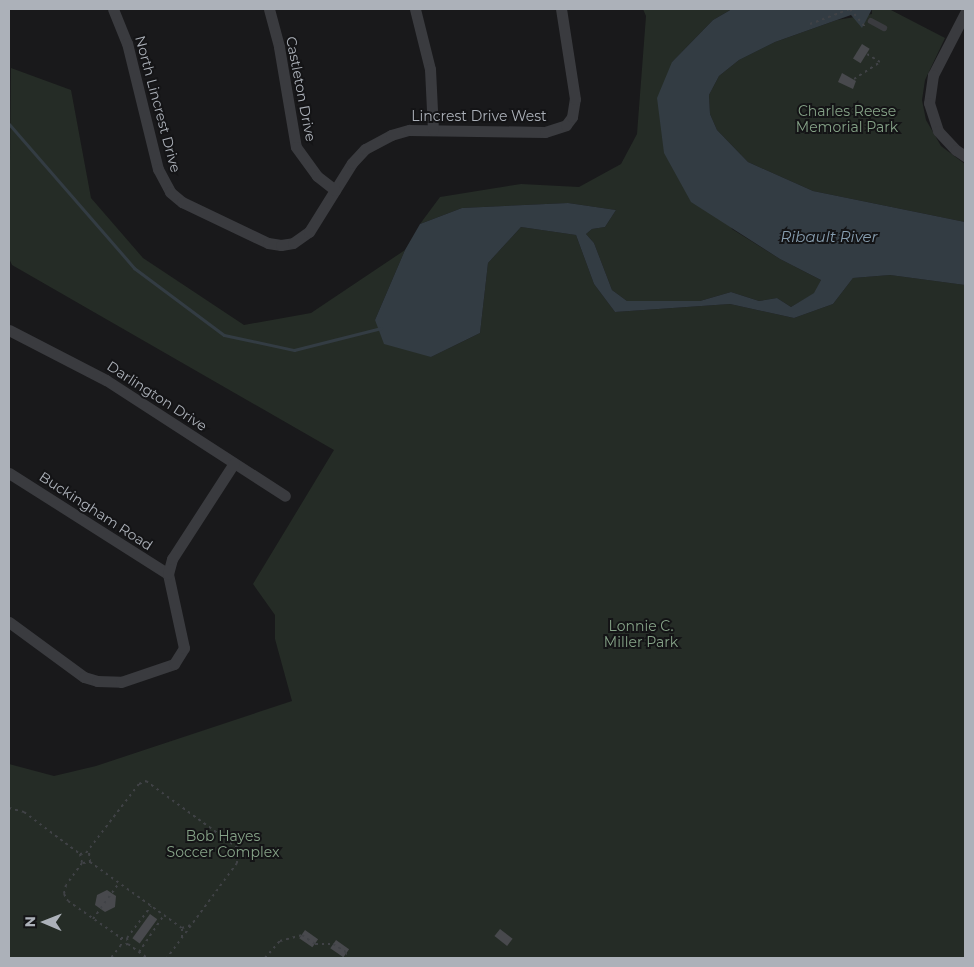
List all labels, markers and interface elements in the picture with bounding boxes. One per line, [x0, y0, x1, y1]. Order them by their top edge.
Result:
street label: North Lincrest Drive [132, 34, 184, 174]
street label: Castleton Drive [283, 35, 319, 143]
park label: Charles Reese Memorial Park [796, 103, 898, 136]
street label: Lincrest Drive West [411, 108, 547, 124]
water label: Ribault River [780, 228, 878, 246]
street label: Darlington Drive [104, 357, 210, 435]
street label: Buckingham Road [36, 468, 156, 554]
park label: Lonnie C. Miller Park [604, 618, 678, 650]
park label: Bob Hayes Soccer Complex [167, 828, 279, 860]
north arrow [20, 897, 70, 947]
text: N [21, 916, 39, 928]

